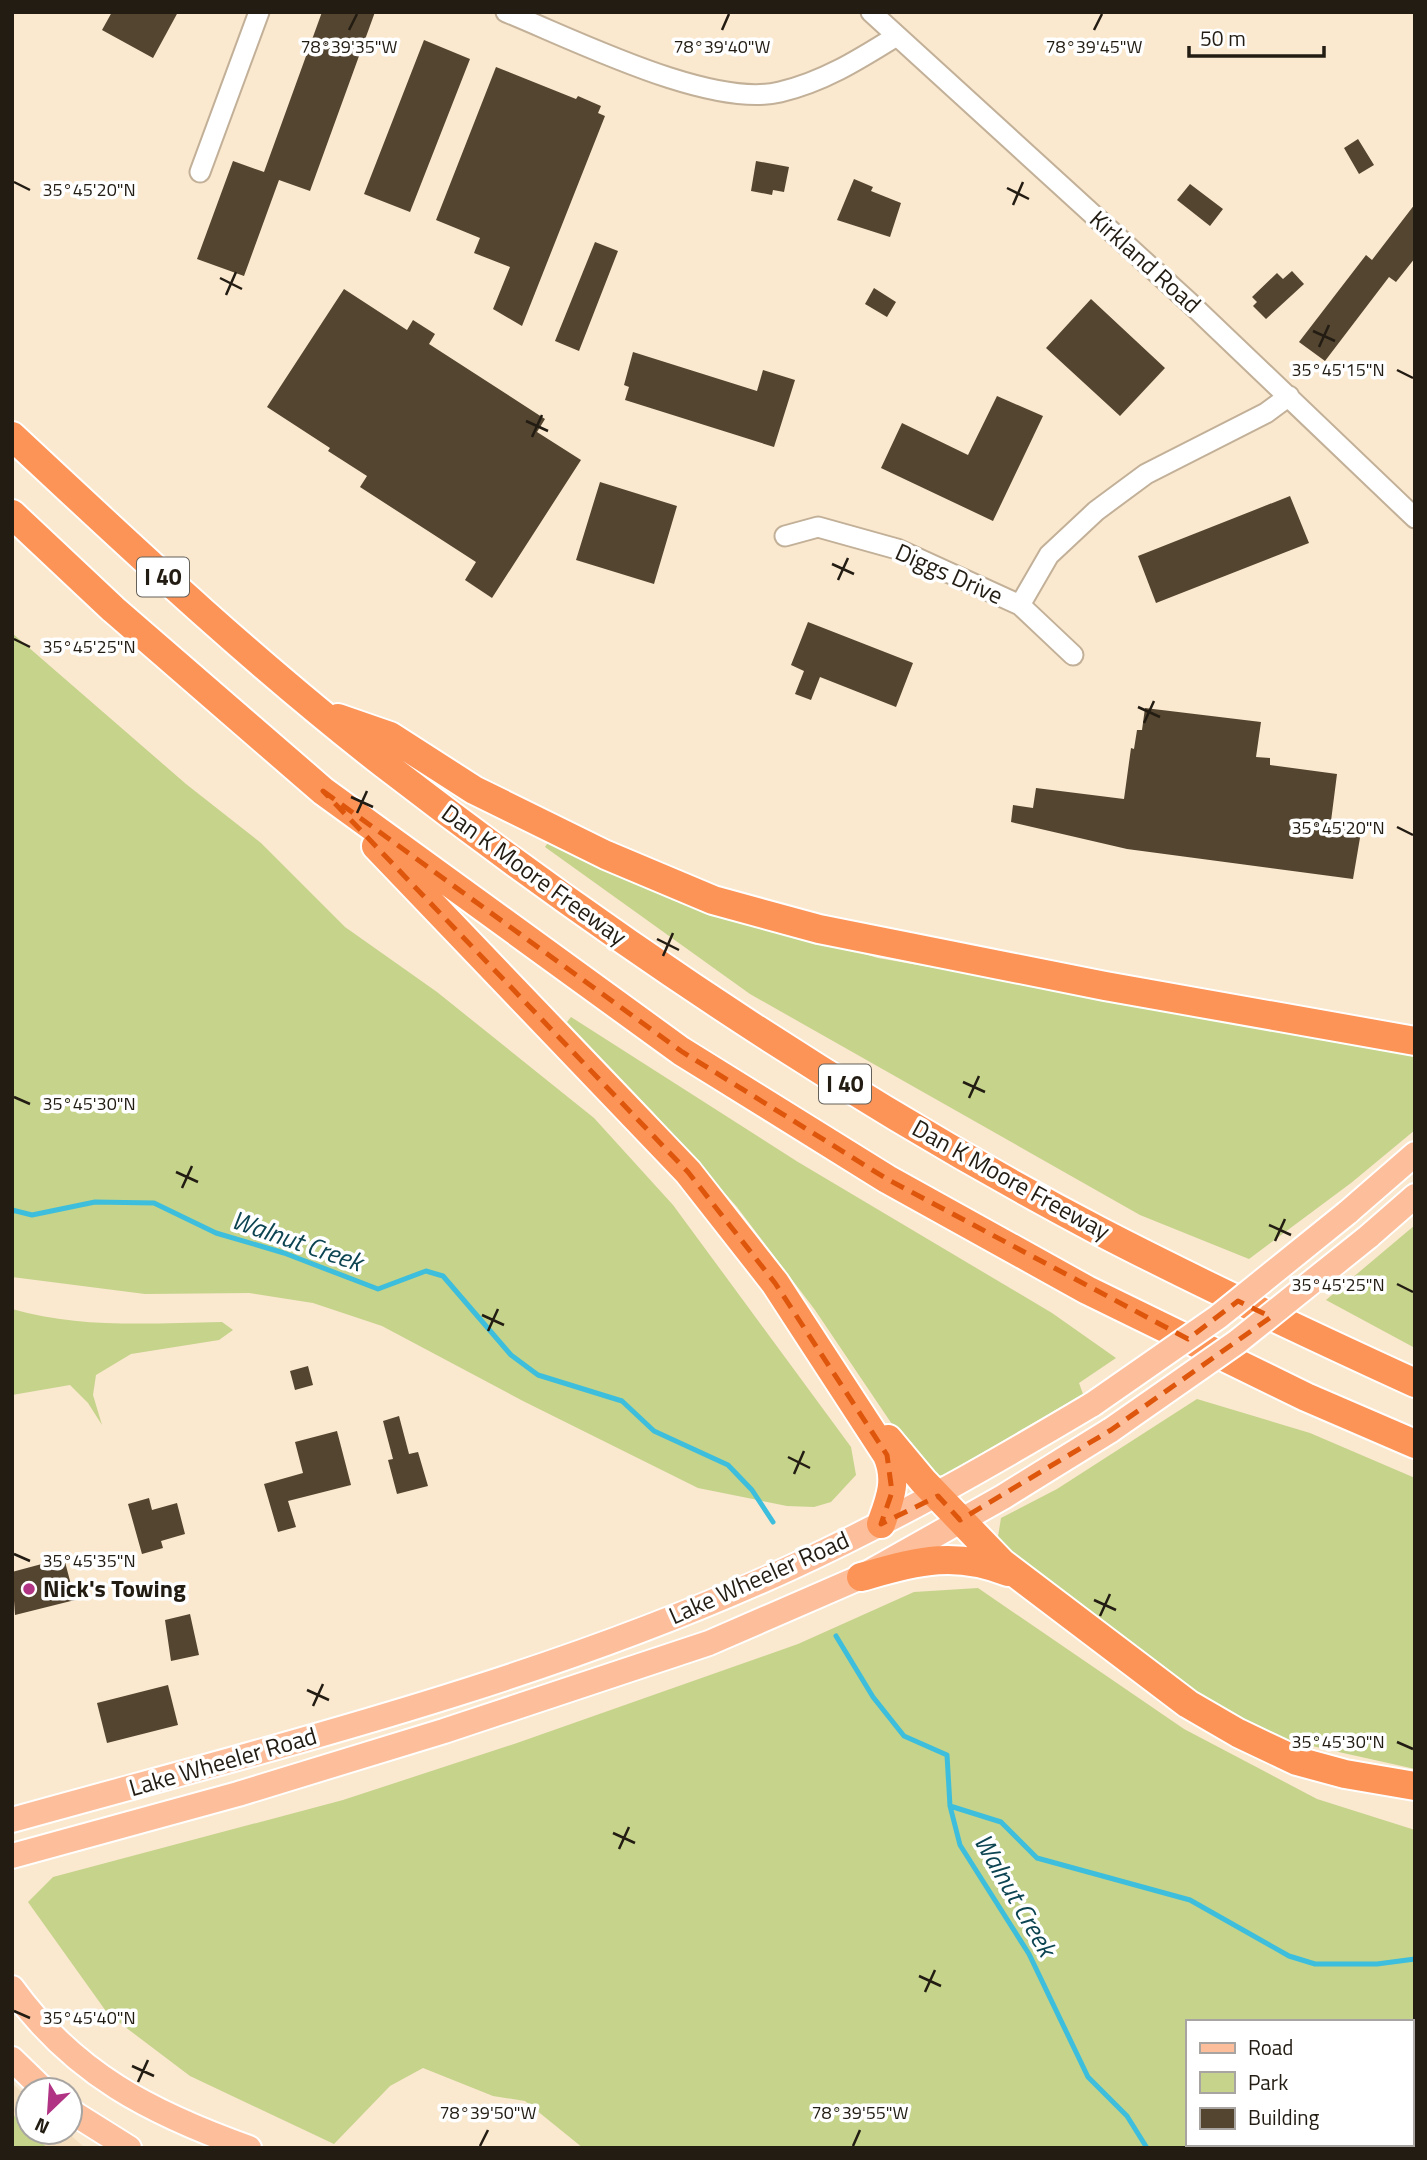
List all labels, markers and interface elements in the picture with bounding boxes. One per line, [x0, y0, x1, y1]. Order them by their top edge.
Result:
scale bar [1189, 14, 1324, 58]
text: 50 m [1200, 22, 1246, 54]
text: 78°39'35"W [301, 33, 398, 60]
text: 78°39'40"W [674, 33, 771, 60]
text: 78°39'45"W [1046, 33, 1143, 60]
text: 35°45'20"N [42, 176, 136, 203]
street label: Kirkland Road [1082, 201, 1209, 321]
text: 35°45'15"N [1291, 356, 1385, 383]
street label: Diggs Drive [890, 533, 1009, 613]
road number: I 40 [137, 558, 189, 596]
text: 35°45'25"N [42, 633, 136, 660]
street label: Dan K Moore Freeway [434, 795, 635, 954]
text: 35°45'20"N [1291, 814, 1385, 841]
road number: I 40 [819, 1064, 871, 1104]
text: 35°45'30"N [42, 1090, 136, 1117]
street label: Dan K Moore Freeway [906, 1110, 1117, 1249]
water label: Walnut Creek [226, 1200, 371, 1282]
text: 35°45'25"N [1291, 1271, 1385, 1298]
street label: Lake Wheeler Road [663, 1521, 854, 1633]
text: 35°45'35"N [42, 1547, 136, 1574]
place label: Nick's Towing [43, 1570, 186, 1606]
marker: Nick's Towing [21, 1581, 37, 1597]
street label: Lake Wheeler Road [125, 1717, 321, 1805]
text: 35°45'30"N [1291, 1728, 1385, 1755]
water label: Walnut Creek [965, 1826, 1068, 1966]
text: 35°45'40"N [42, 2004, 136, 2031]
legend [1186, 2020, 1413, 2146]
text: Road [1248, 2031, 1293, 2063]
text: Park [1248, 2066, 1288, 2098]
north arrow [14, 2076, 84, 2146]
text: 78°39'50"W [440, 2099, 537, 2126]
text: 78°39'55"W [812, 2099, 909, 2126]
text: Building [1248, 2101, 1320, 2133]
text: N [30, 2111, 54, 2143]

